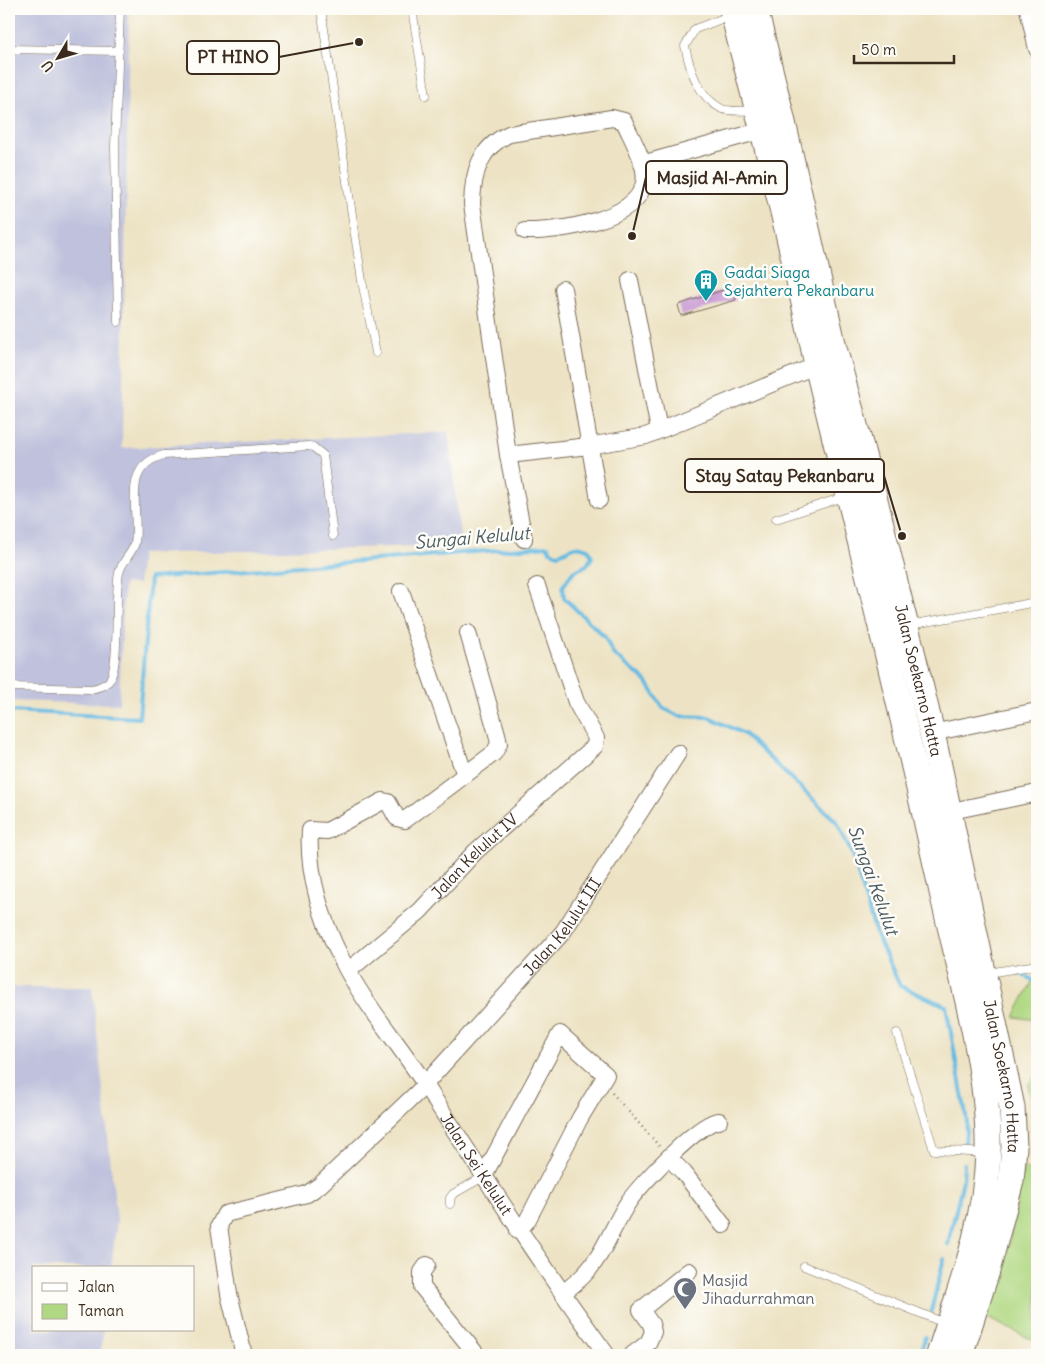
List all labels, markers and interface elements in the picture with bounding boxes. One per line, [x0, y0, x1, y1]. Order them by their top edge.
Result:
north arrow [32, 32, 82, 82]
scale bar [854, 32, 954, 64]
text: 50 m [861, 40, 896, 59]
callout: PT HINO [187, 41, 279, 74]
text: PT HINO [197, 45, 269, 68]
text: U [38, 57, 58, 75]
callout: Masjid Al-Amin [646, 161, 787, 194]
text: Masjid Al-Amin [657, 166, 778, 189]
place label: Gadai Siaga Sejahtera Pekanbaru [724, 262, 874, 300]
building icon: Gadai Siaga Sejahtera Pekanbaru [693, 268, 719, 302]
callout: Stay Satay Pekanbaru [685, 459, 884, 492]
text: Stay Satay Pekanbaru [695, 464, 875, 487]
water label: Sungai Kelulut [414, 521, 532, 554]
street label: Jalan Soekarno Hatta [891, 602, 947, 758]
street label: Jalan Kelulut IV [427, 809, 522, 903]
water label: Sungai Kelulut [843, 822, 905, 940]
street label: Jalan Kelulut III [519, 874, 605, 979]
street label: Jalan Soekarno Hatta [979, 997, 1024, 1154]
street label: Jalan Sei Kelulut [436, 1109, 517, 1219]
legend [32, 1266, 195, 1332]
place label: Masjid Jihadurrahman [702, 1270, 815, 1308]
mosque icon: Masjid Jihadurrahman [672, 1276, 698, 1310]
text: Jalan [78, 1277, 115, 1296]
text: Taman [78, 1301, 124, 1320]

